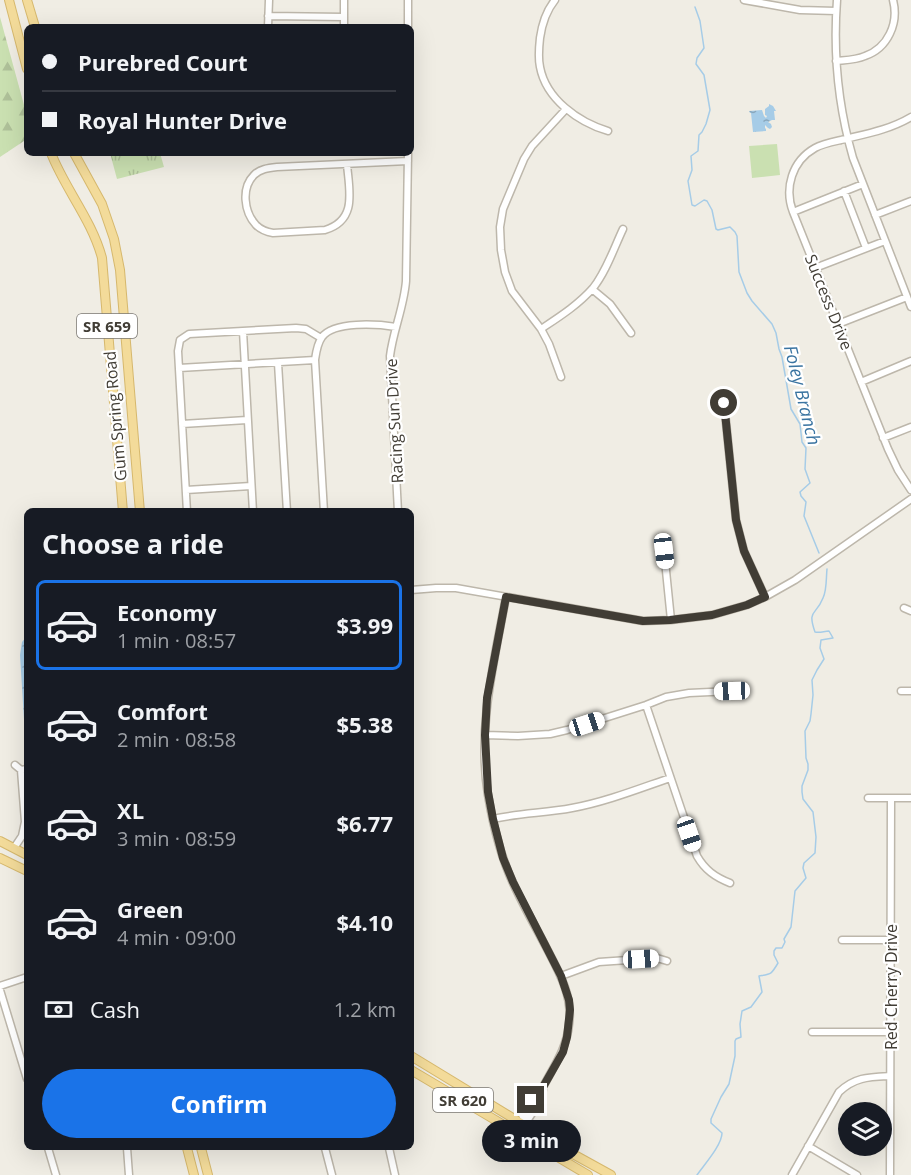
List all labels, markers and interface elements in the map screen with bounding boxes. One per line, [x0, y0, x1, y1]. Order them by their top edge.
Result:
text: Purebred Court [78, 47, 247, 77]
text: Royal Hunter Drive [78, 105, 287, 135]
street label: Success Drive [800, 251, 858, 353]
road number: SR 659 [77, 314, 137, 338]
water label: Foley Branch [779, 343, 827, 447]
street label: Gum Spring Road [98, 350, 132, 482]
street label: Racing Sun Drive [380, 358, 408, 484]
route start [710, 389, 737, 416]
text: Choose a ride [42, 525, 224, 562]
car [653, 532, 675, 570]
text: Economy [117, 597, 216, 627]
icon: car [45, 598, 99, 652]
text: $3.99 [336, 610, 393, 640]
text: 1 min · 08:57 [117, 627, 236, 654]
car [714, 681, 750, 701]
text: Comfort [117, 696, 208, 726]
icon: car [45, 697, 99, 751]
text: $5.38 [336, 709, 393, 739]
car [567, 710, 607, 738]
text: 2 min · 08:58 [117, 726, 236, 753]
text: XL [117, 795, 144, 825]
icon: car [45, 796, 99, 850]
text: $6.77 [336, 808, 393, 838]
car [675, 814, 703, 854]
text: 3 min · 08:59 [117, 825, 236, 852]
text: Green [117, 894, 183, 924]
icon: car [45, 895, 99, 949]
text: $4.10 [336, 907, 393, 937]
text: 4 min · 09:00 [117, 924, 236, 951]
street label: Red Cherry Drive [880, 924, 902, 1050]
car [623, 949, 659, 969]
icon: cash [42, 993, 75, 1026]
text: Cash [90, 994, 140, 1024]
text: 1.2 km [334, 996, 396, 1023]
button: Confirm [42, 1069, 396, 1138]
route end [517, 1086, 544, 1113]
road number: SR 620 [433, 1088, 493, 1112]
map controls [838, 1102, 892, 1156]
button: layers [838, 1102, 892, 1156]
callout: 3 min [482, 1121, 580, 1163]
text: 3 min [504, 1127, 559, 1154]

